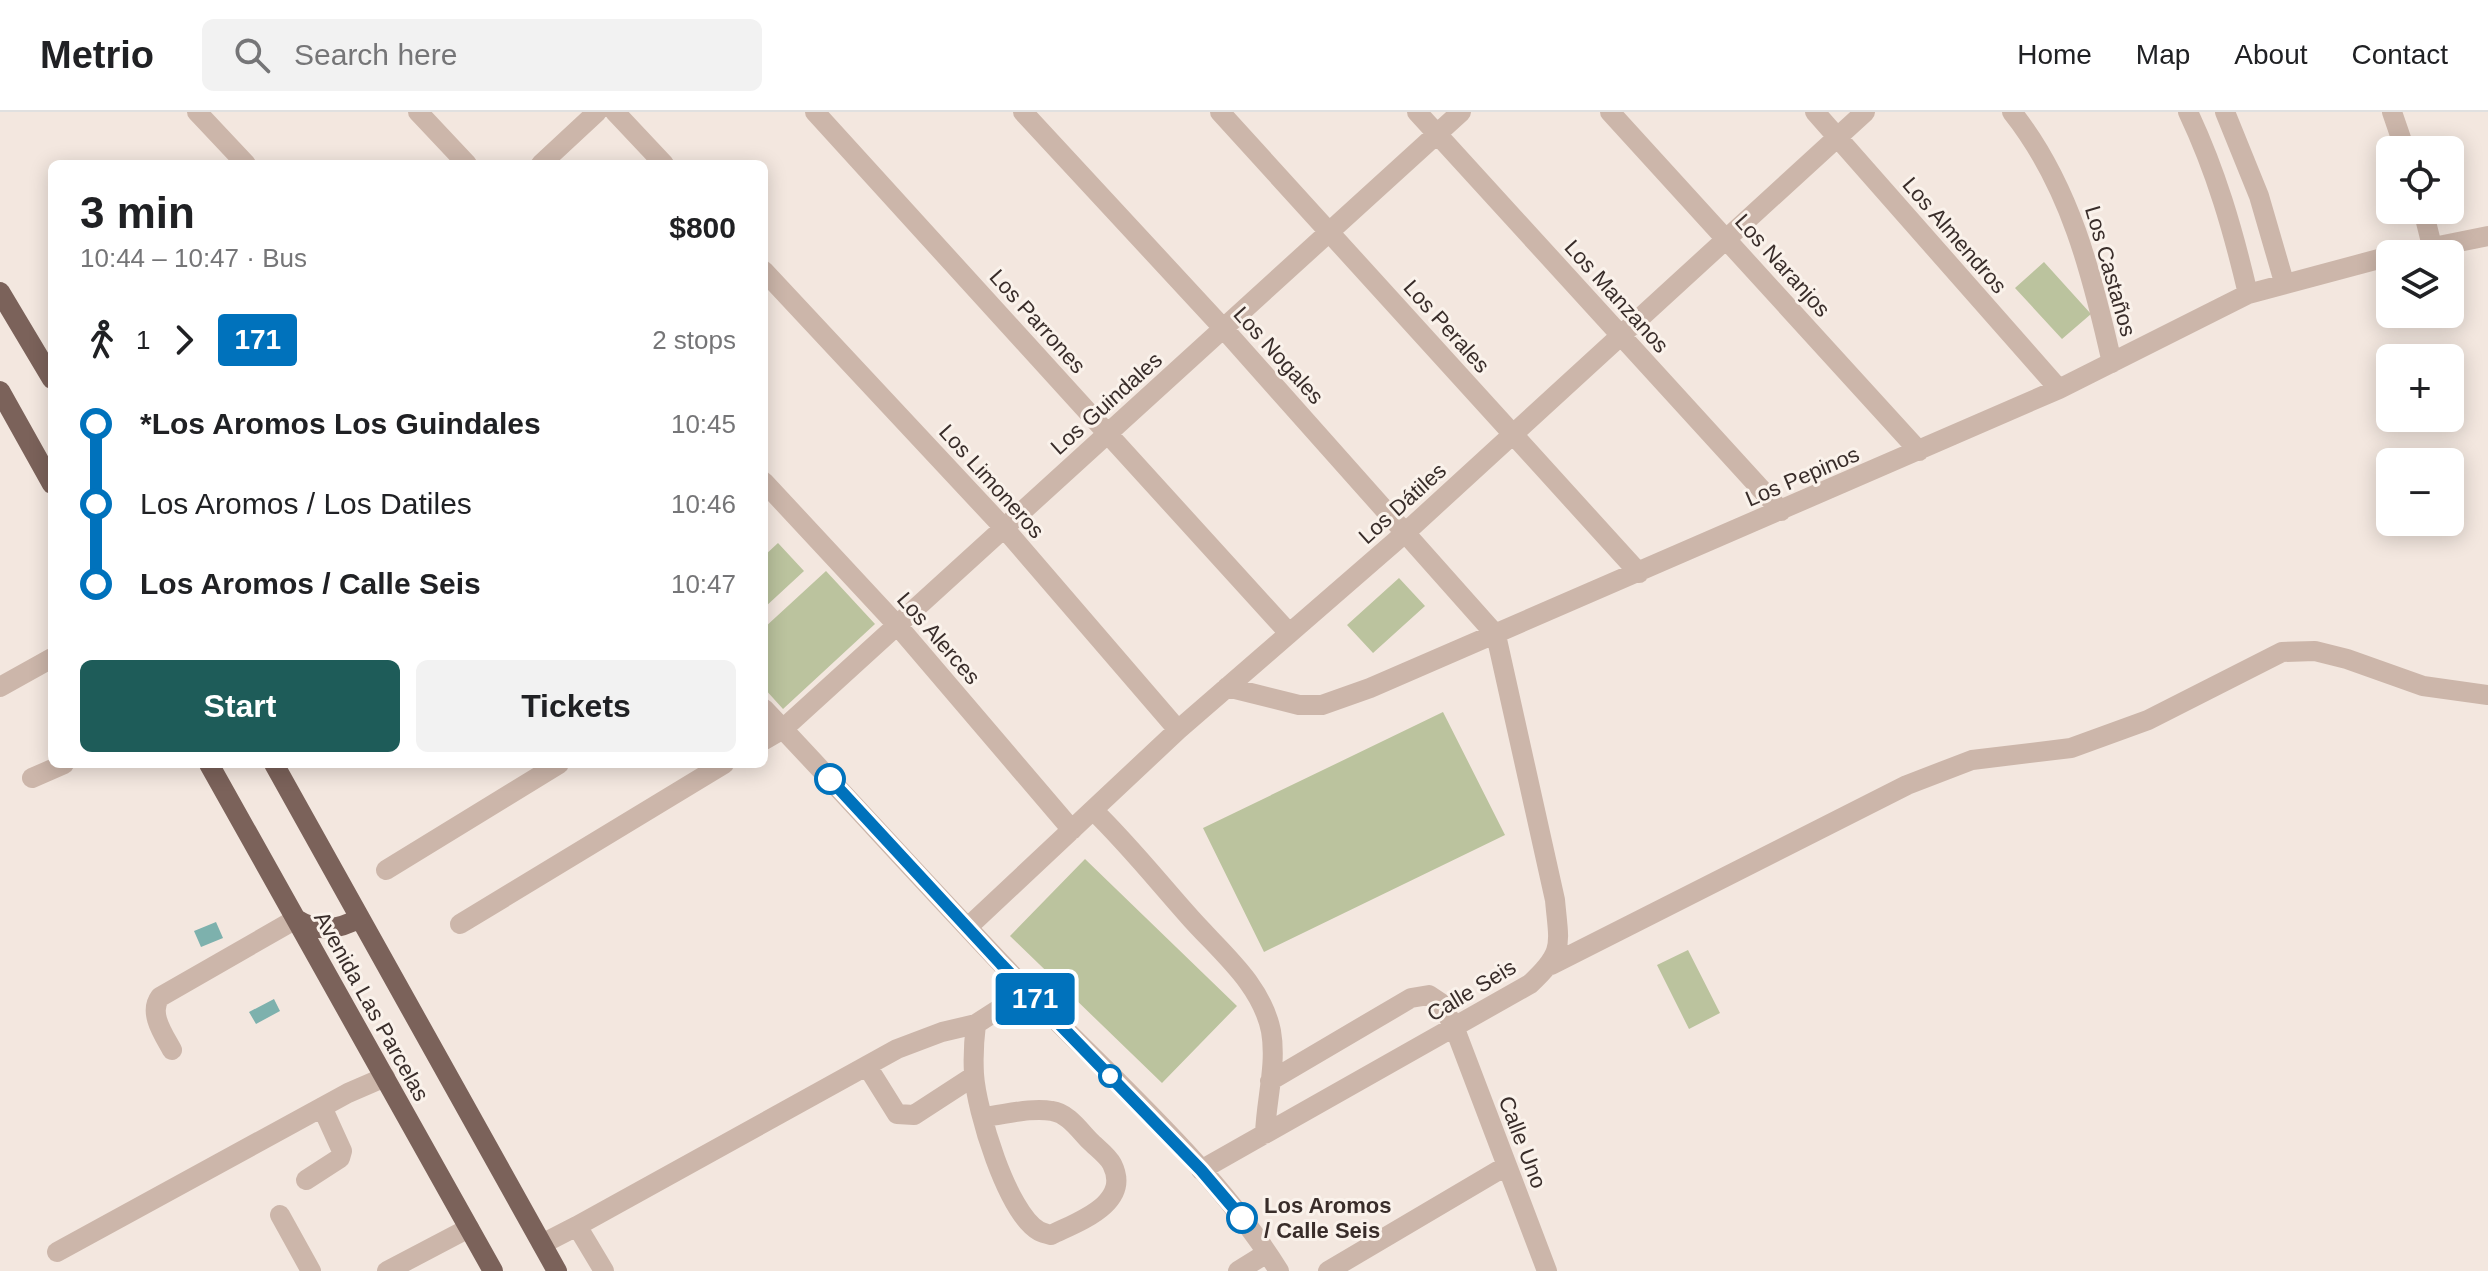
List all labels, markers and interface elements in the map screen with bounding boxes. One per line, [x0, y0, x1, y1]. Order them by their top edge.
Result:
search box [202, 19, 762, 91]
icon: search [230, 33, 274, 77]
text: Metrio [40, 34, 154, 76]
text: Search here [294, 38, 457, 71]
text: Home [2017, 39, 2092, 70]
text: Map [2136, 39, 2190, 70]
text: About [2234, 39, 2308, 70]
text: Contact [2352, 39, 2448, 70]
map controls [2376, 136, 2464, 536]
button: locate [2376, 136, 2464, 224]
street label: Los Almendros [1897, 172, 2012, 298]
text: 3 min [80, 188, 195, 237]
street label: Los Castaños [2080, 203, 2141, 339]
street label: Los Naranjos [1730, 209, 1835, 322]
text: $800 [669, 211, 736, 244]
street label: Los Manzanos [1559, 235, 1674, 358]
button: layers [2376, 240, 2464, 328]
text: 10:44 – 10:47 · Bus [80, 243, 307, 273]
street label: Los Parrones [985, 264, 1091, 378]
street label: Los Perales [1398, 275, 1495, 378]
street label: Los Nogales [1228, 302, 1329, 409]
icon: walk [80, 318, 124, 362]
icon: forward [162, 318, 206, 362]
text: 171 [234, 324, 281, 355]
text: 1 [136, 325, 150, 355]
text: 2 stops [652, 325, 736, 355]
button: + [2376, 344, 2464, 432]
street label: Los Guindales [1046, 347, 1167, 460]
text: *Los Aromos Los Guindales [140, 407, 541, 440]
text: 10:45 [671, 409, 736, 439]
street label: Los Limoneros [934, 419, 1049, 543]
street label: Los Pepinos [1742, 441, 1863, 512]
button: − [2376, 448, 2464, 536]
street label: Los Dátiles [1354, 458, 1451, 549]
text: Los Aromos / Los Datiles [140, 487, 472, 520]
text: 10:46 [671, 489, 736, 519]
text: Los Aromos / Calle Seis [140, 567, 481, 600]
text: 10:47 [671, 569, 736, 599]
street label: Los Alerces [892, 587, 985, 689]
button: Start [80, 660, 400, 752]
button: Tickets [416, 660, 736, 752]
unlabelled marker [815, 764, 845, 794]
street label: Avenida Las Parcelas [309, 907, 434, 1105]
street label: Calle Seis [1422, 954, 1520, 1027]
line badge: 171 [989, 973, 1081, 1025]
text: 171 [1012, 983, 1058, 1014]
unlabelled marker [1099, 1065, 1121, 1087]
street label: Calle Uno [1494, 1093, 1552, 1192]
place label: Los Aromos / Calle Seis [1264, 1193, 1392, 1243]
marker: Los Aromos / Calle Seis [1227, 1203, 1257, 1233]

